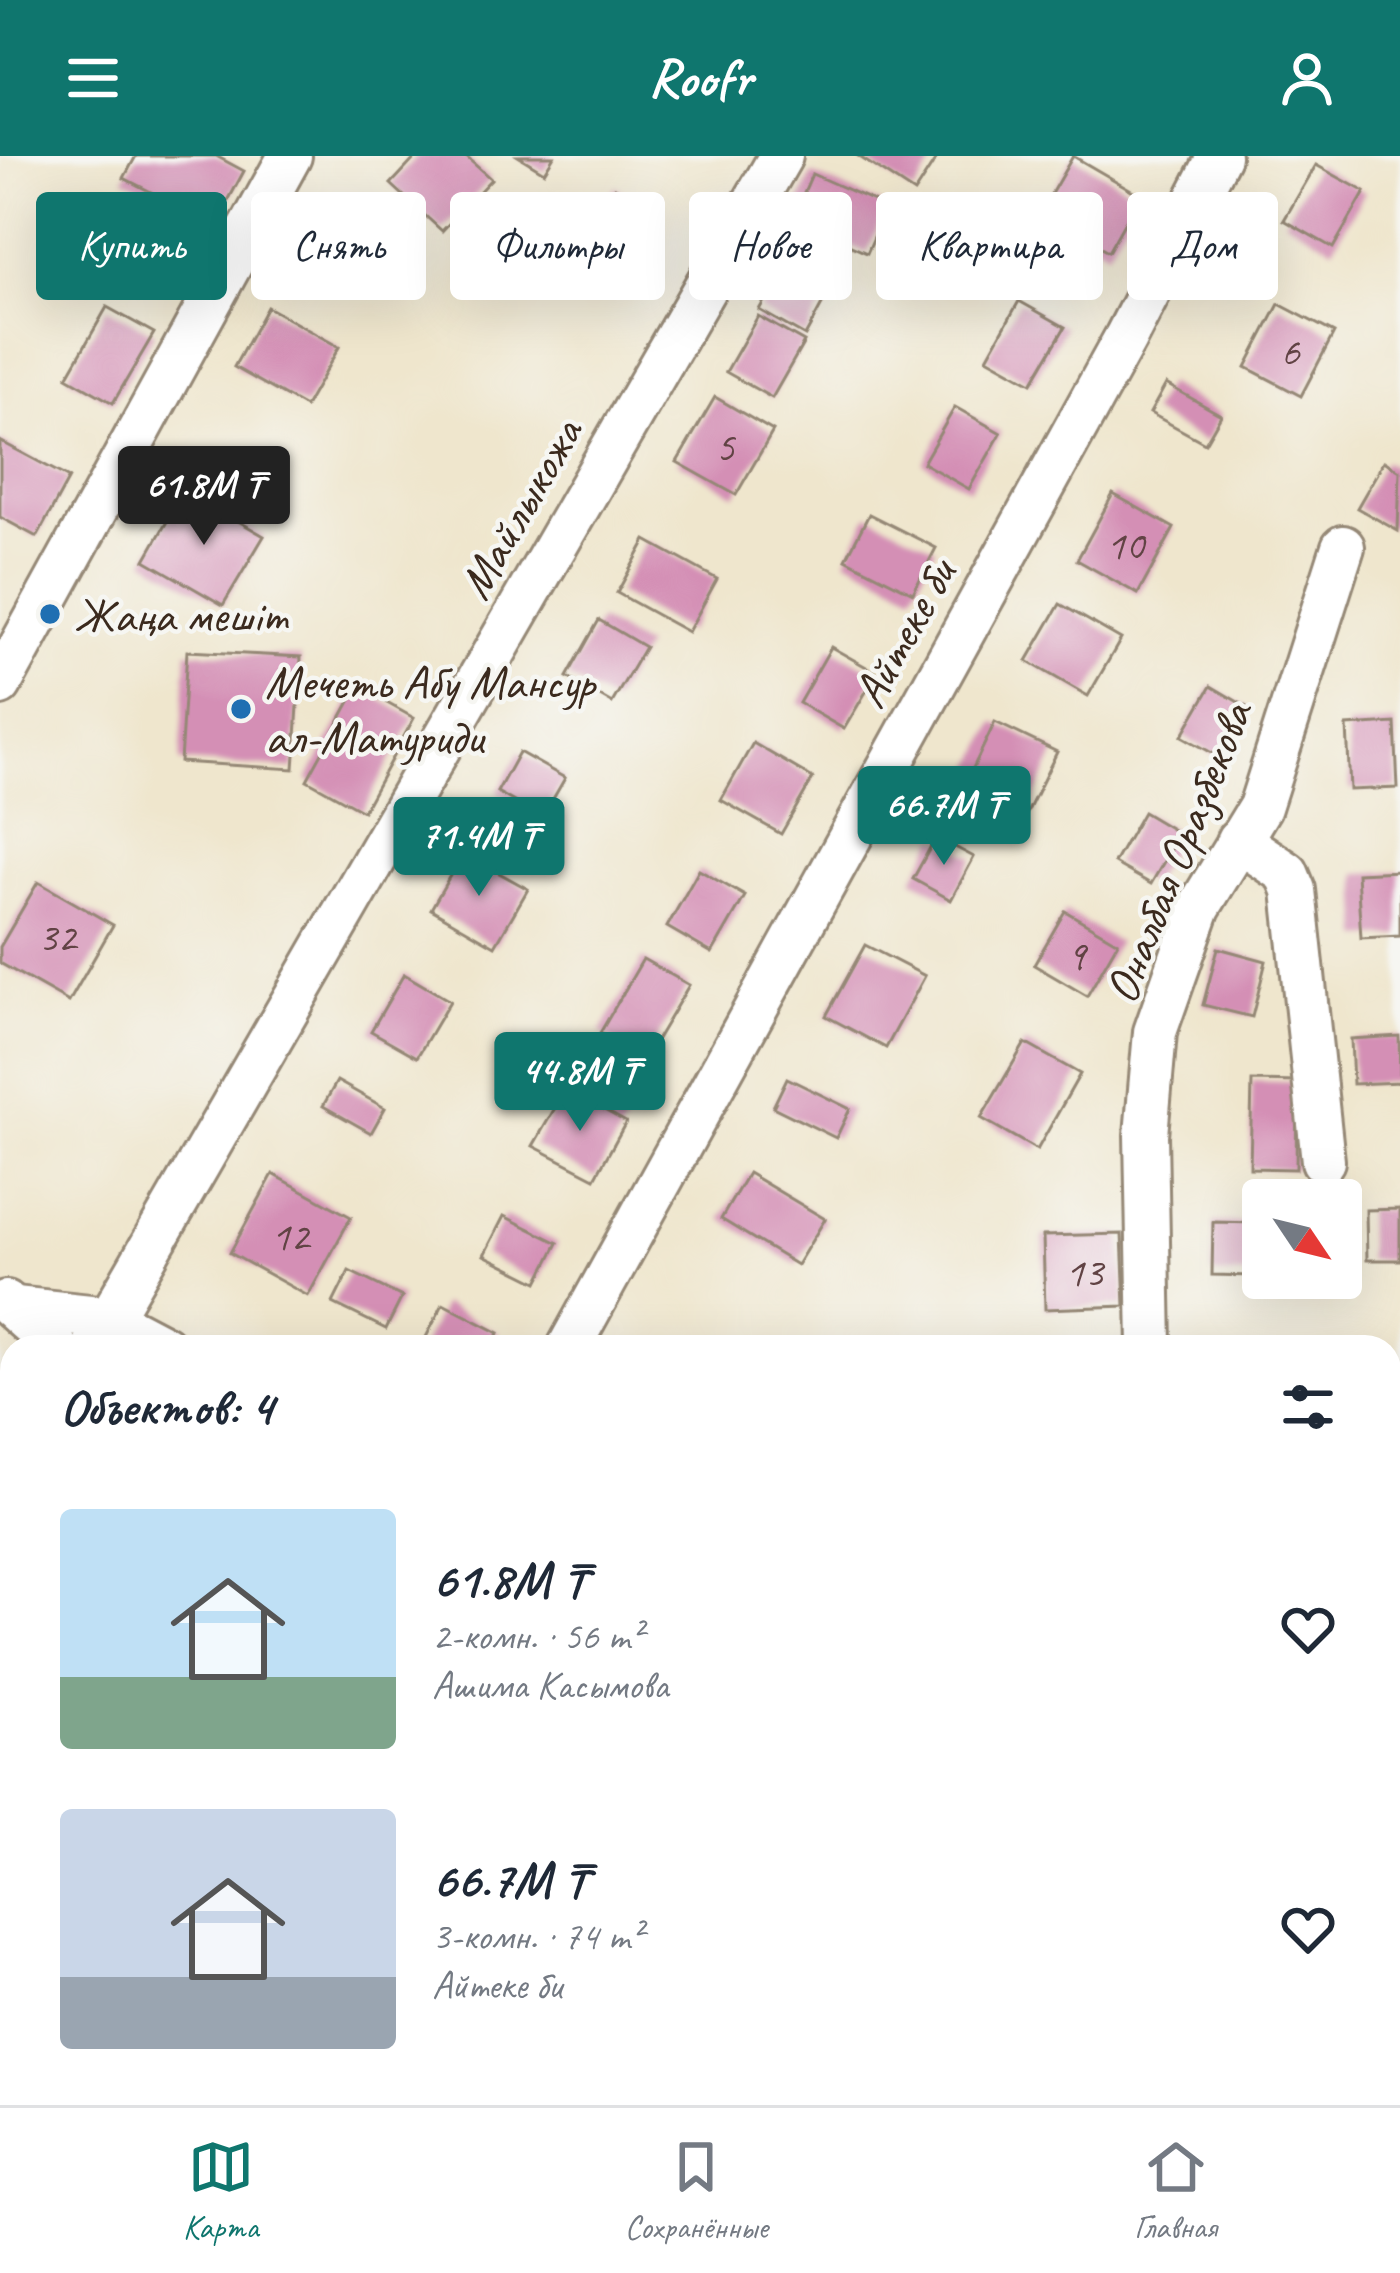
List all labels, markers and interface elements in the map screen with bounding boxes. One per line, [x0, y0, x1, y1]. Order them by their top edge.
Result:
text: Roofr [648, 44, 752, 112]
icon: menu [60, 45, 126, 111]
icon: person [1274, 45, 1340, 111]
chip: Купить [36, 192, 227, 300]
chip: Снять [251, 192, 426, 300]
chip: Фильтры [450, 192, 665, 300]
chip: Новое [689, 192, 852, 300]
chip: Квартира [876, 192, 1103, 300]
chip: Дом [1127, 192, 1278, 300]
house number: 6 [1281, 325, 1301, 378]
street label: Майлыкожа [444, 405, 597, 609]
house number: 5 [716, 421, 737, 474]
pin: 61.8M ₸ [93, 446, 315, 548]
text: 61.8M ₸ [145, 460, 263, 509]
house number: 10 [1106, 519, 1147, 572]
street label: Айтеке би [839, 546, 971, 718]
place label: Жаңа мешіт [74, 585, 290, 645]
marker: Жаңа мешіт [37, 601, 63, 627]
place label: Мечеть Абу Мансур ал-Матуриди [265, 652, 597, 767]
street label: Оналбая Оразбекова [1090, 691, 1267, 1011]
marker: Мечеть Абу Мансур ал-Матуриди [228, 696, 254, 722]
pin: 66.7M ₸ [833, 766, 1055, 868]
text: 66.7M ₸ [885, 780, 1003, 829]
pin: 71.4M ₸ [368, 797, 590, 899]
text: 71.4M ₸ [420, 811, 538, 860]
house number: 32 [38, 911, 79, 964]
house number: 9 [1067, 929, 1089, 982]
pin: 44.8M ₸ [469, 1032, 691, 1134]
text: 44.8M ₸ [521, 1046, 639, 1095]
north arrow [1242, 1179, 1362, 1299]
map controls [1242, 1179, 1362, 1299]
house number: 12 [271, 1210, 312, 1263]
house number: 13 [1065, 1246, 1106, 1299]
icon: filters [1275, 1374, 1341, 1440]
text: Объектов: 4 [60, 1375, 273, 1439]
text: 61.8M ₸ [432, 1548, 586, 1612]
icon: home [156, 1557, 300, 1701]
icon: heart [1275, 1596, 1341, 1662]
text: 2-комн. · 56 m² [432, 1612, 642, 1661]
text: Ашима Касымова [432, 1661, 668, 1710]
text: 66.7M ₸ [432, 1848, 587, 1912]
icon: home [156, 1857, 300, 2001]
icon: heart [1275, 1896, 1341, 1962]
text: 3-комн. · 74 m² [432, 1912, 642, 1961]
text: Айтеке би [432, 1961, 562, 2010]
tab: Карта [183, 2134, 259, 2248]
tab: Сохранённые [625, 2134, 768, 2248]
tab: Главная [1134, 2134, 1217, 2248]

